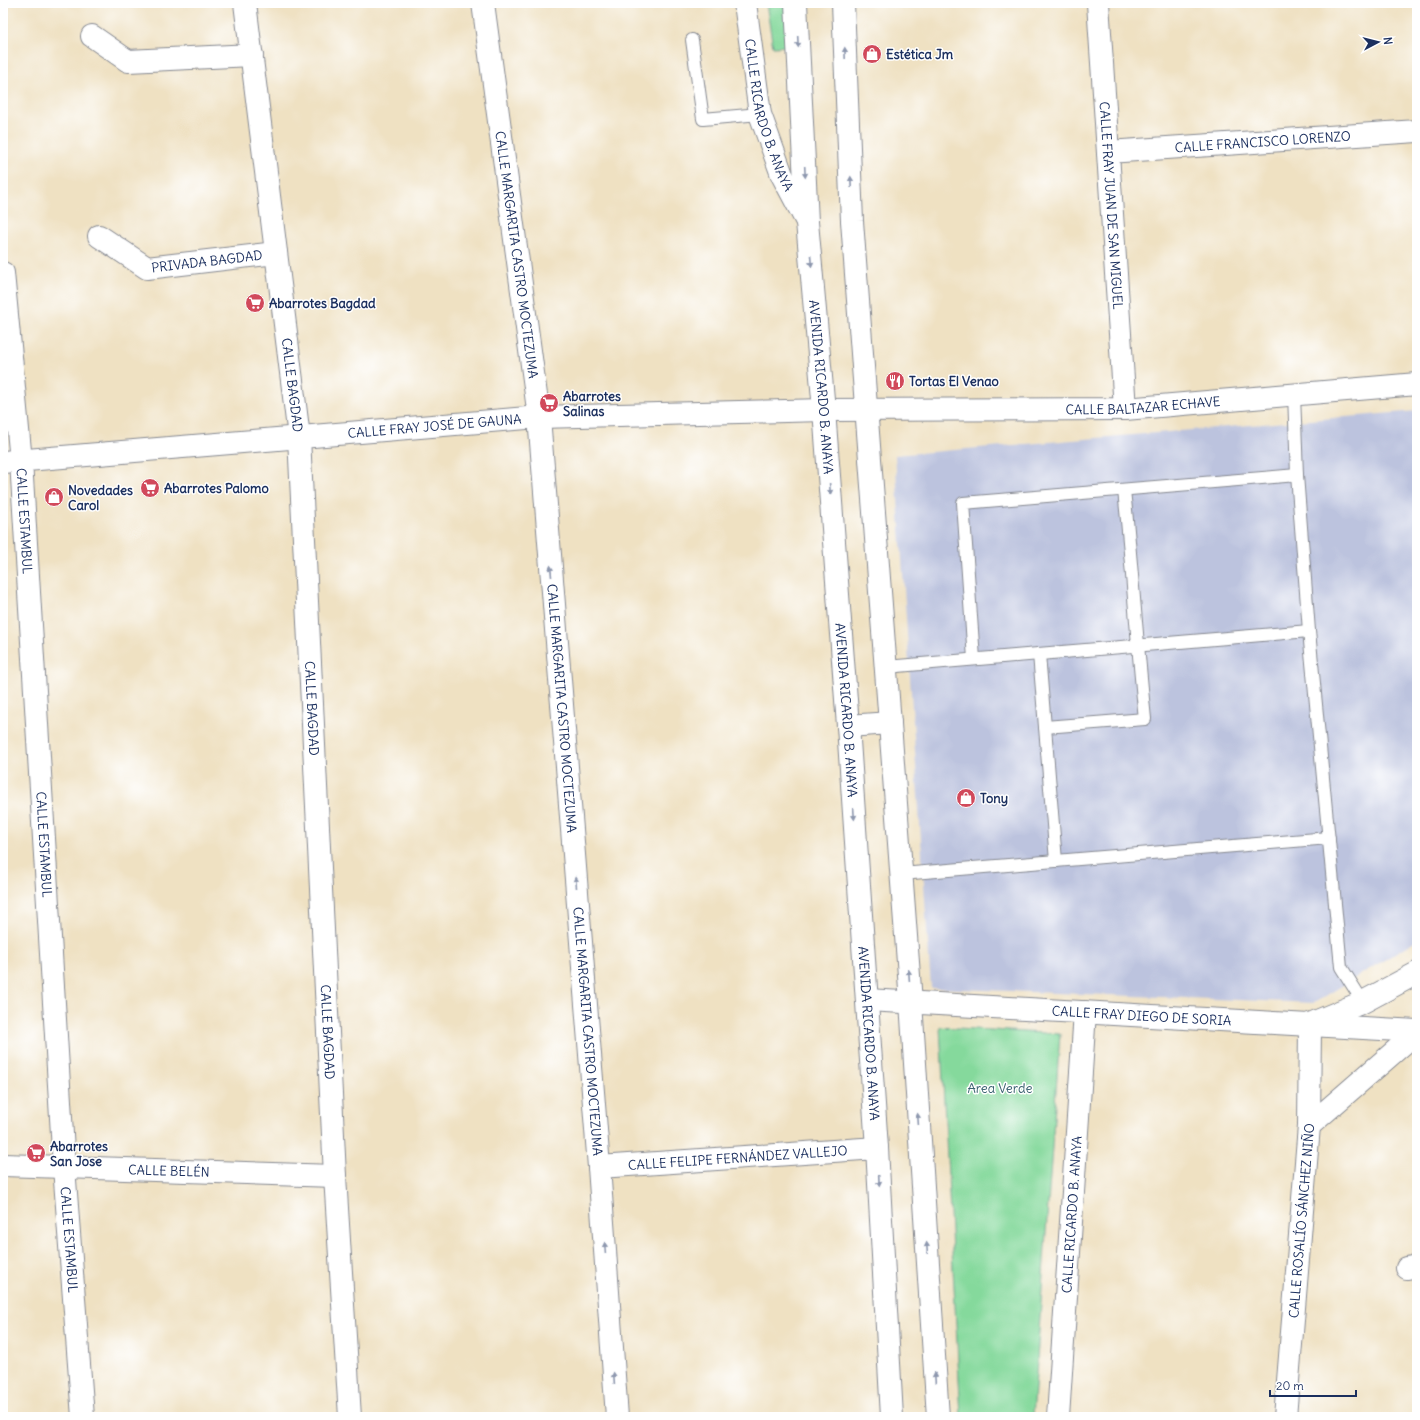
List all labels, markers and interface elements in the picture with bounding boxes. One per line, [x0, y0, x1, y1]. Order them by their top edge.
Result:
north arrow [1358, 22, 1398, 62]
one-way arrow [795, 36, 801, 49]
text: N [1381, 36, 1395, 45]
street label: CALLE RICARDO B. ANAYA [741, 38, 797, 194]
shop icon: Estética Jm [861, 43, 883, 65]
place label: Estética Jm [886, 46, 954, 63]
one-way arrow [842, 47, 849, 59]
street label: CALLE FRAY JUAN DE SAN MIGUEL [1096, 101, 1126, 310]
street label: CALLE FRANCISCO LORENZO [1174, 128, 1351, 156]
street label: CALLE MARGARITA CASTRO MOCTEZUMA [491, 130, 542, 380]
one-way arrow [801, 166, 808, 178]
one-way arrow [848, 175, 854, 188]
street label: PRIVADA BAGDAD [151, 247, 263, 276]
one-way arrow [807, 255, 814, 267]
supermarket icon: Abarrotes Bagdad [244, 292, 266, 314]
place label: Abarrotes Bagdad [269, 295, 376, 312]
street label: AVENIDA RICARDO B. ANAYA [805, 299, 837, 475]
street label: CALLE BAGDAD [278, 337, 306, 433]
restaurant icon: Tortas El Venao [884, 370, 906, 392]
place label: Tortas El Venao [909, 373, 999, 390]
place label: Abarrotes Salinas [563, 388, 621, 420]
supermarket icon: Abarrotes Salinas [538, 392, 560, 414]
street label: CALLE BALTAZAR ECHAVE [1065, 393, 1221, 418]
street label: CALLE FRAY JOSÉ DE GAUNA [347, 411, 522, 442]
street label: CALLE ESTAMBUL [12, 467, 36, 575]
supermarket icon: Abarrotes Palomo [139, 477, 161, 499]
place label: Abarrotes Palomo [164, 480, 269, 497]
place label: Novedades Carol [68, 482, 133, 514]
one-way arrow [826, 483, 833, 495]
shop icon: Novedades Carol [43, 486, 65, 508]
one-way arrow [548, 565, 555, 577]
street label: CALLE MARGARITA CASTRO MOCTEZUMA [543, 583, 580, 833]
street label: AVENIDA RICARDO B. ANAYA [831, 622, 861, 798]
street label: CALLE BAGDAD [301, 661, 323, 756]
shop icon: Tony [955, 787, 977, 809]
place label: Tony [980, 790, 1008, 807]
street label: CALLE ESTAMBUL [32, 791, 56, 898]
one-way arrow [851, 808, 857, 821]
one-way arrow [573, 876, 579, 888]
street label: CALLE MARGARITA CASTRO MOCTEZUMA [569, 906, 606, 1156]
street label: AVENIDA RICARDO B. ANAYA [854, 946, 883, 1121]
one-way arrow [905, 969, 912, 981]
street label: CALLE BAGDAD [317, 984, 338, 1080]
street label: CALLE FRAY DIEGO DE SORIA [1051, 1002, 1232, 1030]
park label: Area Verde [967, 1080, 1033, 1097]
one-way arrow [915, 1113, 922, 1125]
street label: CALLE ROSALÍO SÁNCHEZ NIÑO [1285, 1123, 1318, 1319]
street label: CALLE RICARDO B. ANAYA [1058, 1135, 1086, 1294]
place label: Abarrotes San Jose [50, 1138, 108, 1170]
supermarket icon: Abarrotes San Jose [25, 1142, 47, 1164]
street label: CALLE FELIPE FERNÁNDEZ VALLEJO [627, 1142, 848, 1174]
street label: CALLE BELÉN [128, 1161, 210, 1181]
one-way arrow [875, 1175, 882, 1187]
street label: CALLE ESTAMBUL [57, 1186, 82, 1293]
one-way arrow [601, 1242, 608, 1254]
one-way arrow [923, 1242, 930, 1254]
one-way arrow [611, 1372, 618, 1384]
one-way arrow [932, 1372, 939, 1384]
scale bar [1270, 1372, 1356, 1398]
text: 20 m [1276, 1378, 1304, 1393]

